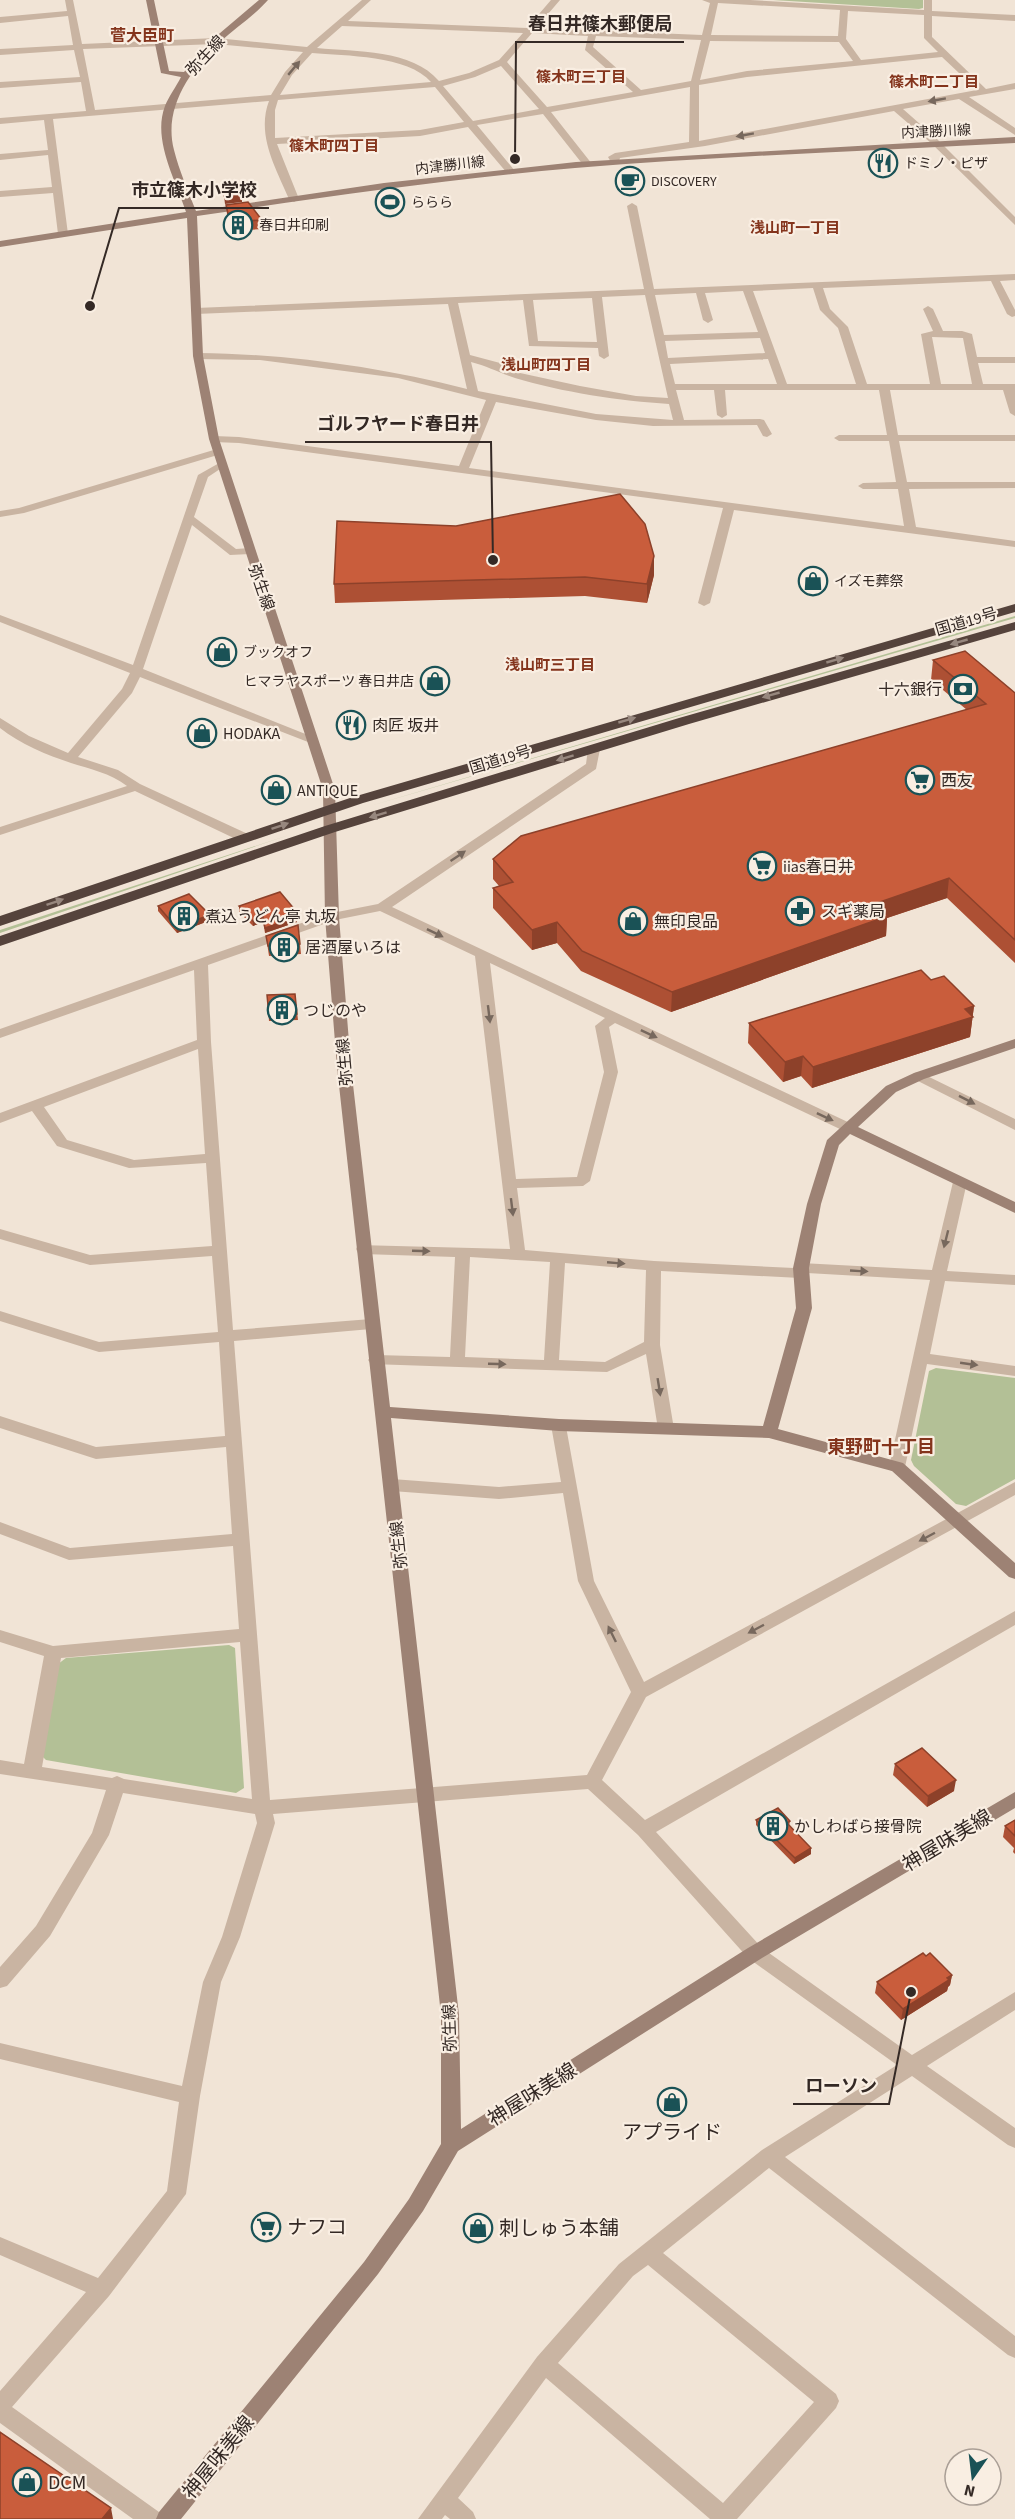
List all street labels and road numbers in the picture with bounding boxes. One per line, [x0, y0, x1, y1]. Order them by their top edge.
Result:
street label: 弥生線 [181, 31, 230, 81]
street label: 内津勝川線 [901, 120, 972, 144]
street label: 内津勝川線 [414, 152, 486, 180]
street label: 弥生線 [243, 561, 279, 614]
street label: 国道19号 [933, 603, 1000, 641]
street label: 国道19号 [467, 740, 534, 780]
street label: 弥生線 [332, 1037, 358, 1087]
street label: 弥生線 [386, 1520, 412, 1570]
street label: 神屋味美線 [897, 1803, 998, 1879]
street label: 弥生線 [438, 2004, 462, 2052]
street label: 神屋味美線 [483, 2056, 582, 2133]
street label: 神屋味美線 [176, 2410, 261, 2505]

